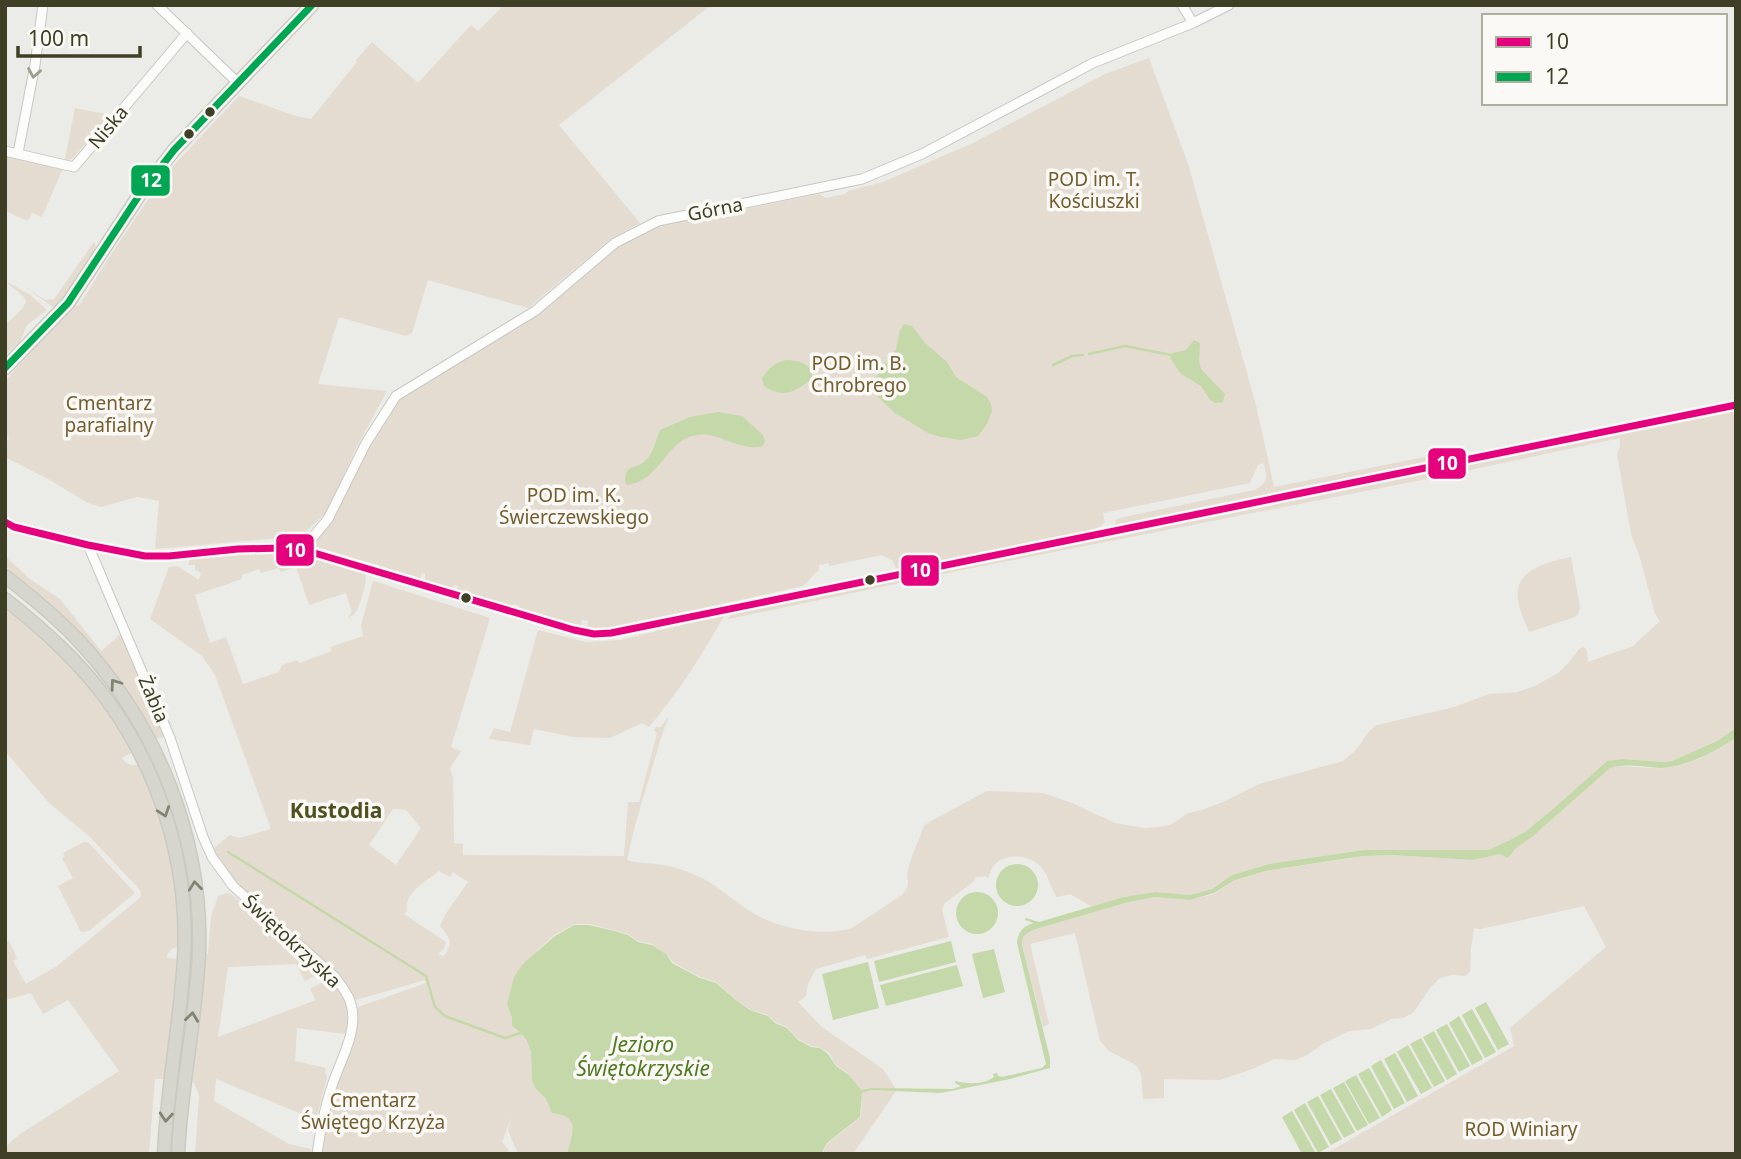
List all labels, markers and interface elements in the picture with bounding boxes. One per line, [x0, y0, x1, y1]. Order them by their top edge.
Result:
scale bar [18, 14, 140, 58]
legend [1482, 14, 1727, 105]
text: 100 m [28, 24, 89, 52]
text: 10 [1545, 27, 1569, 55]
text: 12 [1545, 62, 1569, 90]
one-way arrow [27, 67, 42, 79]
street label: Niska [82, 100, 134, 154]
unlabelled marker [203, 105, 217, 119]
unlabelled marker [182, 127, 196, 141]
line badge: 12 [130, 164, 171, 197]
park label: POD im. T. Kościuszki [1048, 166, 1140, 214]
text: 12 [140, 167, 162, 193]
street label: Górna [685, 191, 745, 227]
park label: POD im. B. Chrobrego [811, 350, 907, 398]
park label: Cmentarz parafialny [65, 390, 154, 438]
line badge: 10 [1427, 447, 1467, 480]
text: 10 [1436, 450, 1458, 476]
park label: POD im. K. Świerczewskiego [499, 482, 649, 530]
line badge: 10 [275, 533, 315, 567]
text: 10 [284, 537, 306, 563]
line badge: 10 [900, 554, 940, 587]
text: 10 [909, 557, 931, 583]
unlabelled marker [863, 573, 877, 587]
unlabelled marker [459, 591, 473, 605]
street label: Żabia [133, 671, 175, 727]
one-way arrow [110, 680, 123, 692]
district label: Kustodia [290, 796, 382, 824]
one-way arrow [156, 805, 170, 818]
one-way arrow [188, 880, 203, 892]
street label: Świętokrzyska [237, 889, 347, 993]
one-way arrow [185, 1012, 200, 1023]
water label: Jezioro Świętokrzyskie [576, 1030, 710, 1082]
park label: Cmentarz Świętego Krzyża [301, 1087, 445, 1135]
one-way arrow [159, 1111, 174, 1122]
park label: ROD Winiary [1465, 1116, 1578, 1142]

